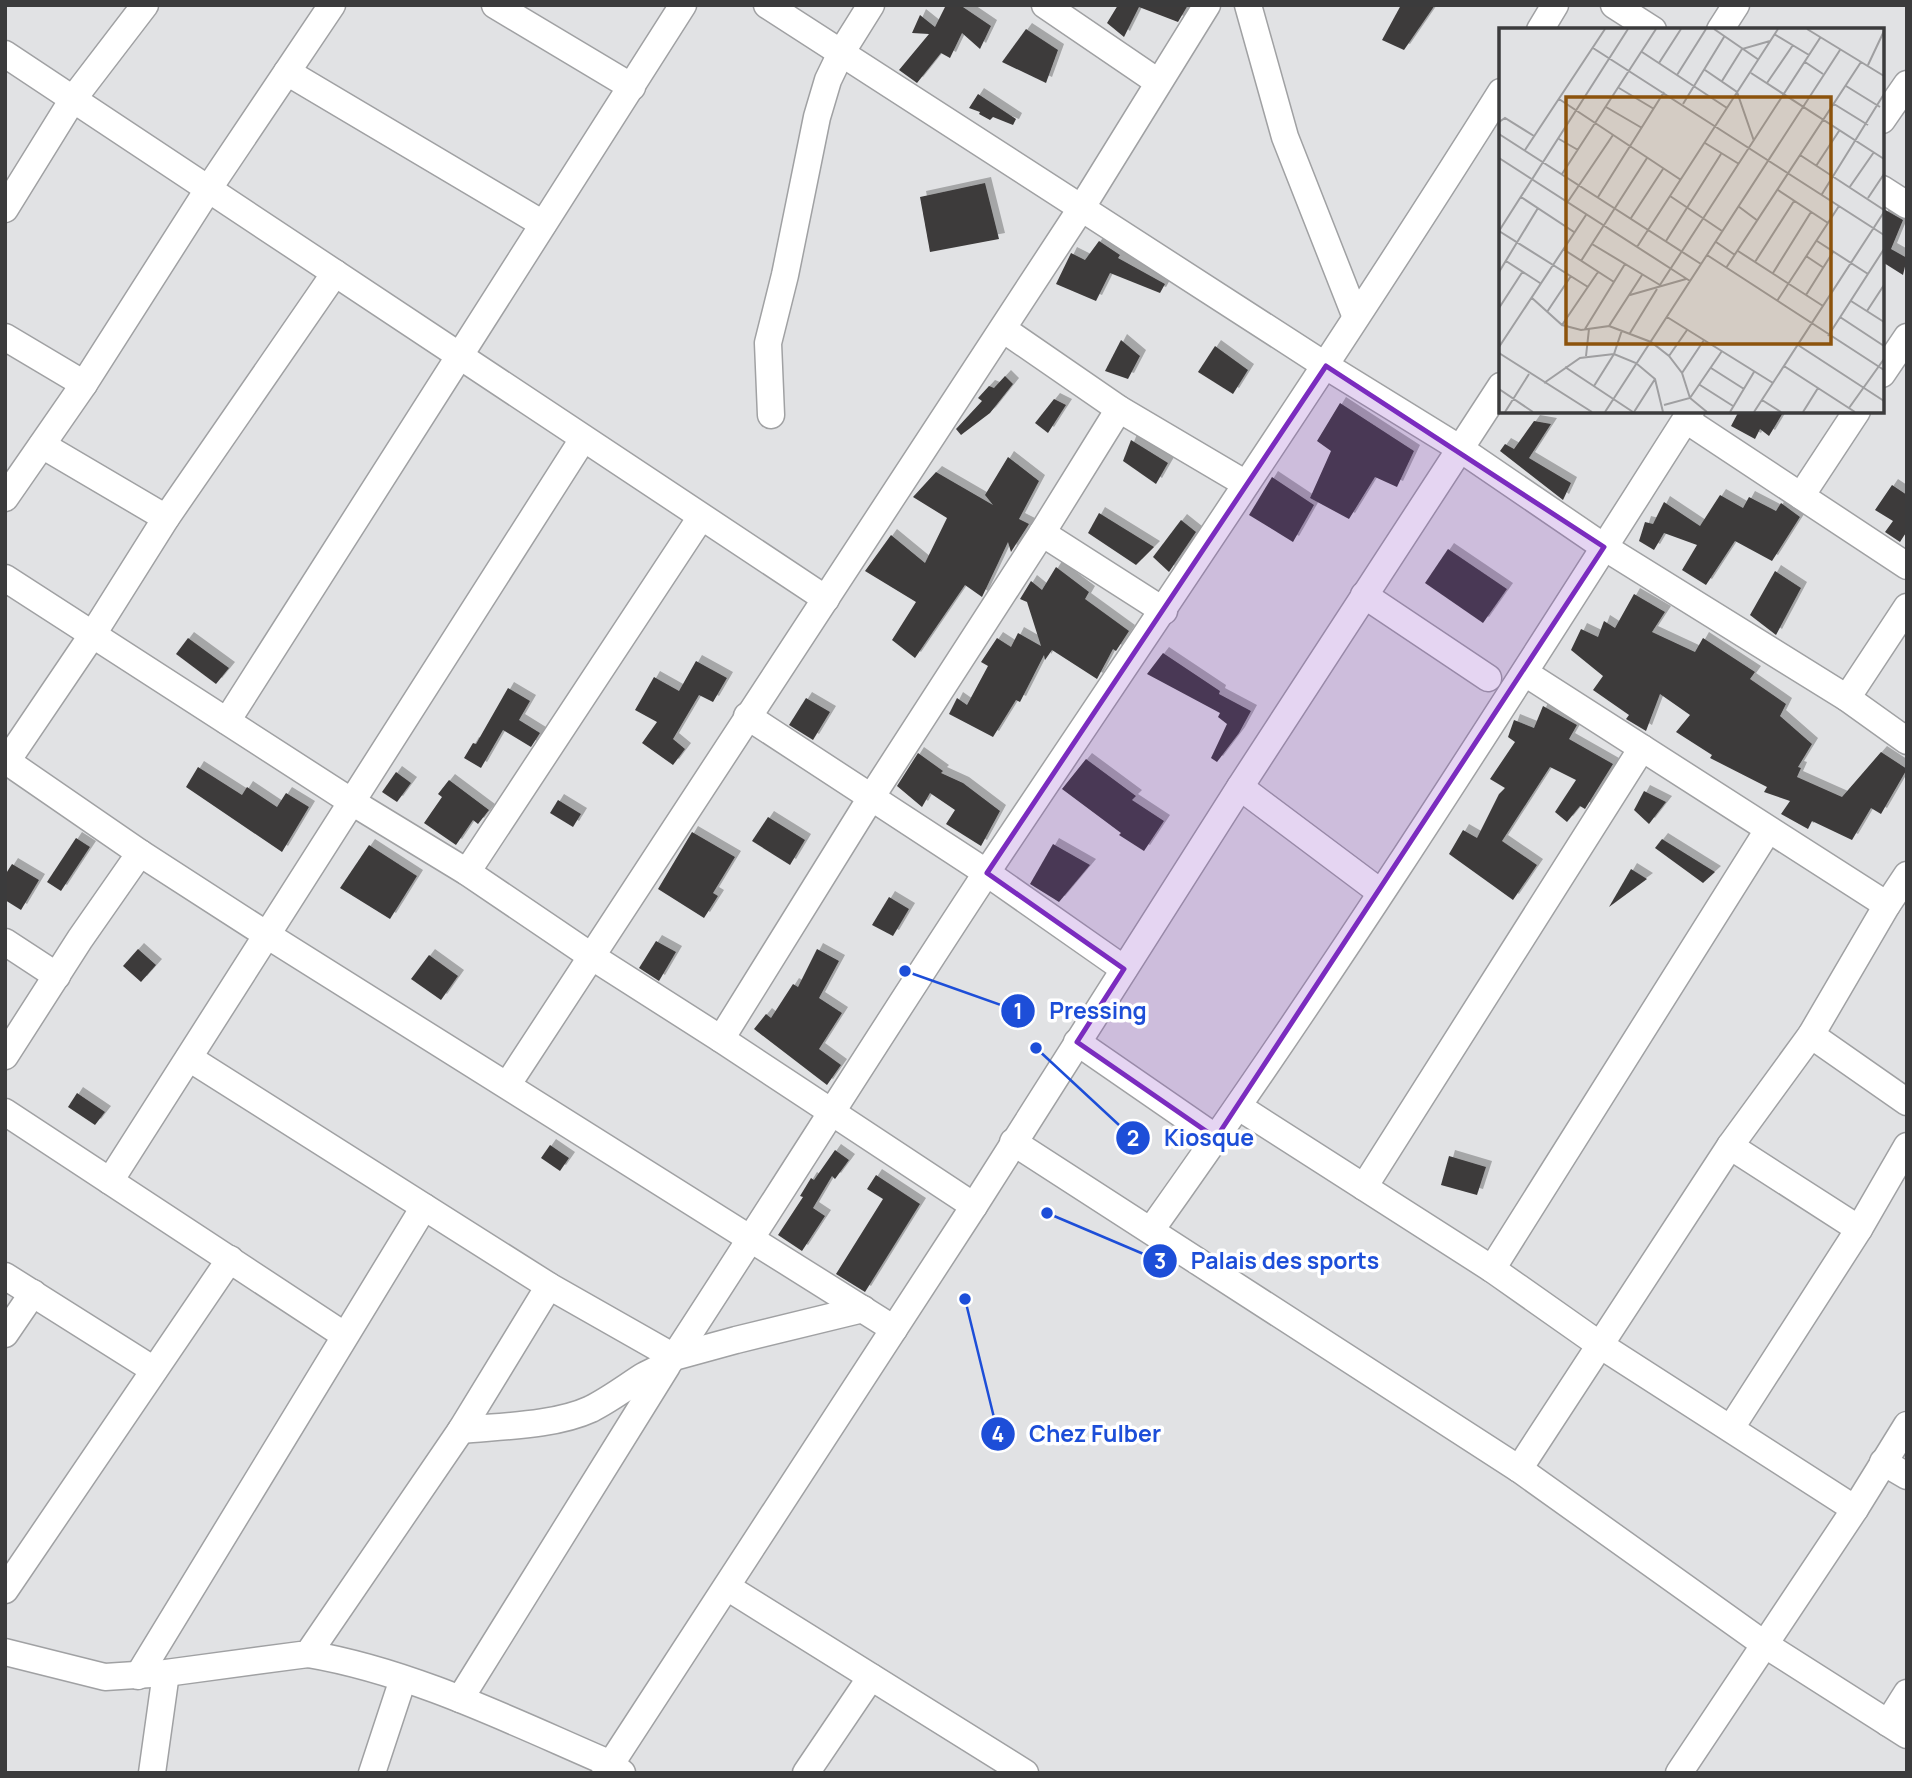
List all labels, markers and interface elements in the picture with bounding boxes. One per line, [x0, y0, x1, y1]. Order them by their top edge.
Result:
inset map [1499, 28, 1884, 413]
callout: Pressing [1000, 989, 1161, 1033]
text: Pressing [1049, 994, 1147, 1026]
text: 1 [1013, 997, 1023, 1025]
callout: Kiosque [1115, 1116, 1269, 1160]
text: Kiosque [1164, 1121, 1254, 1153]
text: 2 [1127, 1124, 1139, 1152]
callout: Palais des sports [1142, 1239, 1393, 1283]
text: Palais des sports [1191, 1244, 1379, 1276]
text: 3 [1154, 1247, 1166, 1275]
callout: Chez Fulber [980, 1412, 1175, 1456]
text: Chez Fulber [1029, 1417, 1161, 1449]
text: 4 [992, 1420, 1004, 1448]

